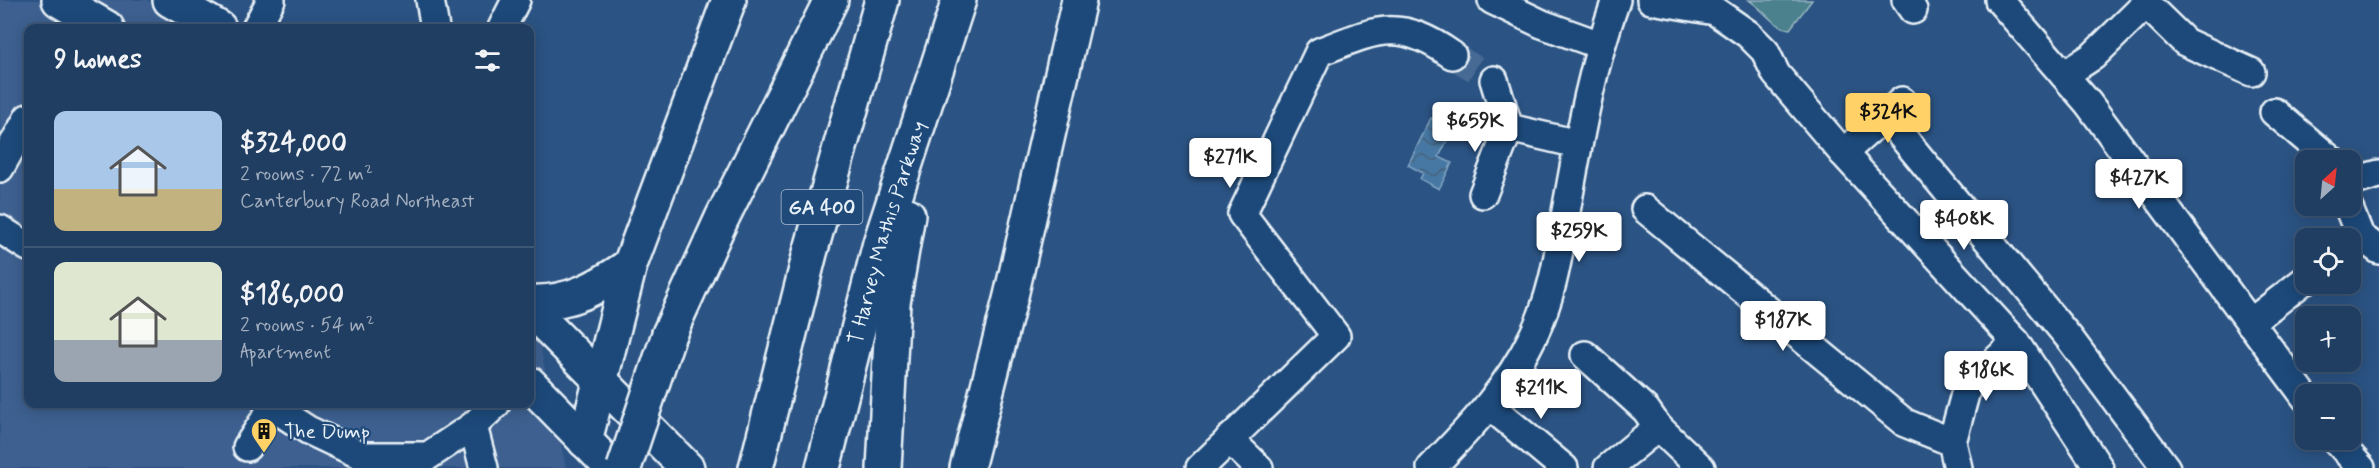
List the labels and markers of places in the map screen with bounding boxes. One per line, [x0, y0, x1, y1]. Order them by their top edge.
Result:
pin: $324K [1846, 93, 1930, 144]
pin: $659K [1433, 102, 1517, 153]
pin: $271K [1188, 138, 1272, 189]
pin: $427K [2097, 159, 2181, 210]
pin: $408K [1922, 200, 2006, 251]
pin: $259K [1537, 212, 1621, 263]
pin: $187K [1741, 301, 1825, 352]
pin: $186K [1944, 351, 2028, 402]
pin: $211K [1499, 369, 1583, 420]
building icon: The Dump [249, 416, 279, 454]
place label: The Dump [284, 418, 370, 446]

